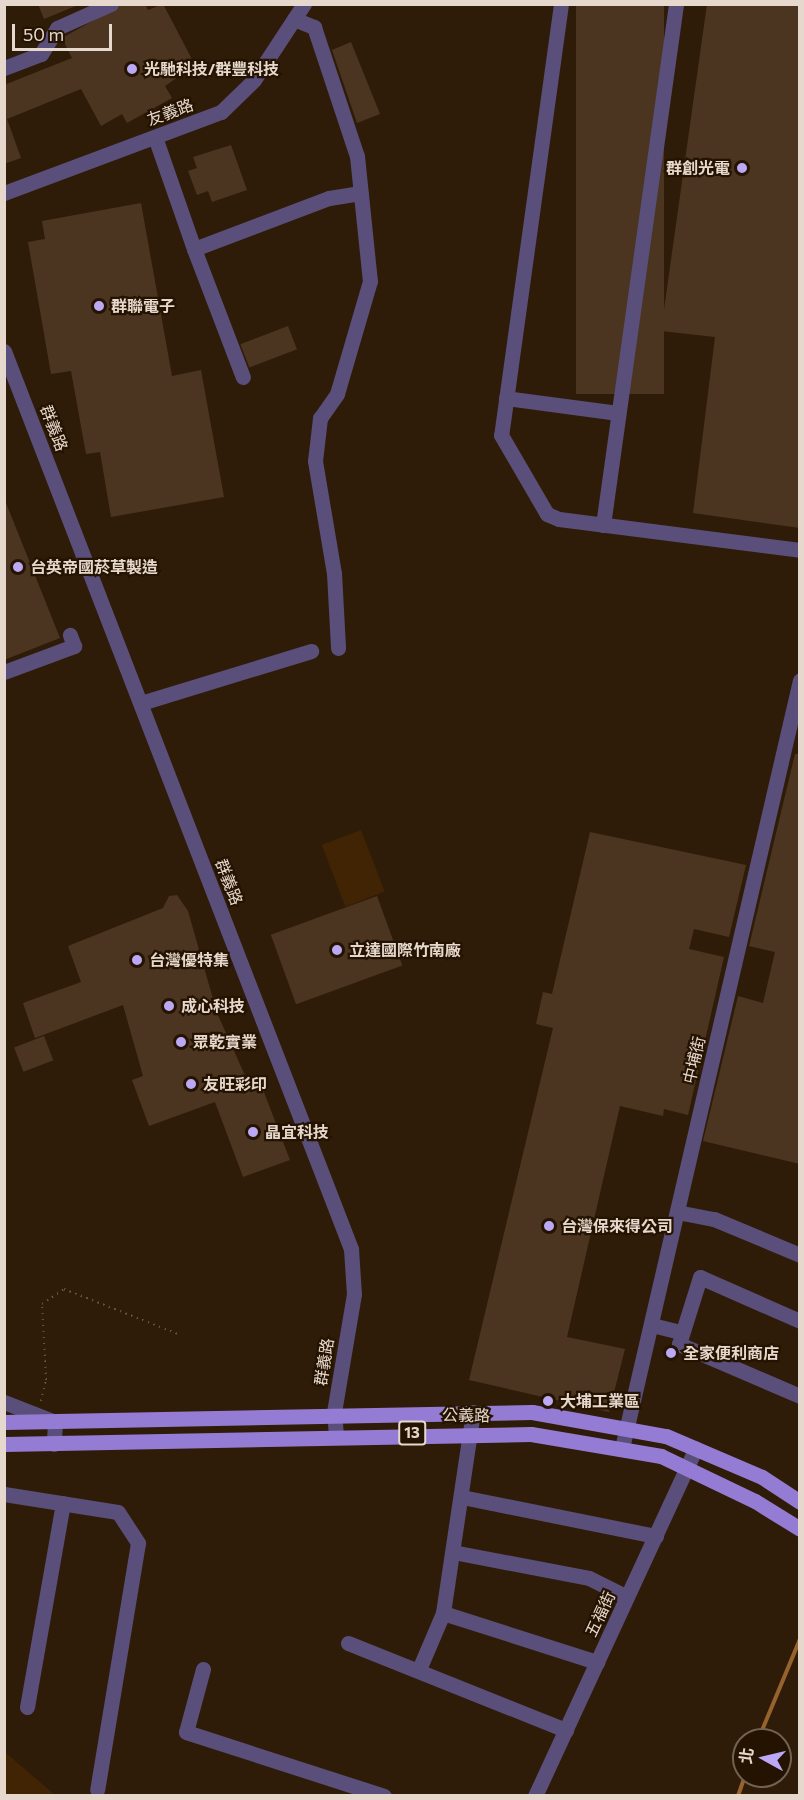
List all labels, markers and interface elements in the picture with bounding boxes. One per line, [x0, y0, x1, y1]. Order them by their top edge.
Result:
scale bar [15, 12, 116, 50]
text: 50 m [23, 23, 64, 45]
place label: 光馳科技/群豐科技 [144, 59, 279, 79]
marker: 光馳科技/群豐科技 [125, 62, 139, 76]
street label: 友義路 [144, 95, 196, 129]
place label: 群創光電 [666, 158, 730, 178]
marker: 群創光電 [735, 161, 749, 175]
place label: 群聯電子 [111, 296, 175, 316]
marker: 群聯電子 [92, 299, 106, 313]
street label: 群義路 [36, 402, 72, 454]
place label: 台英帝國菸草製造 [30, 557, 158, 577]
marker: 台英帝國菸草製造 [11, 560, 25, 574]
street label: 群義路 [211, 856, 247, 908]
place label: 立達國際竹南廠 [349, 940, 461, 960]
marker: 立達國際竹南廠 [330, 943, 344, 957]
place label: 台灣優特集 [149, 950, 229, 970]
marker: 台灣優特集 [130, 953, 144, 967]
place label: 成心科技 [181, 996, 245, 1016]
marker: 成心科技 [162, 999, 176, 1013]
place label: 眾乾實業 [193, 1032, 257, 1052]
street label: 中埔街 [679, 1034, 709, 1086]
marker: 眾乾實業 [174, 1035, 188, 1049]
place label: 友旺彩印 [203, 1074, 267, 1094]
marker: 友旺彩印 [184, 1077, 198, 1091]
place label: 晶宜科技 [265, 1122, 329, 1142]
marker: 晶宜科技 [246, 1125, 260, 1139]
place label: 台灣保來得公司 [561, 1216, 673, 1236]
marker: 台灣保來得公司 [542, 1219, 556, 1233]
street label: 群義路 [311, 1337, 337, 1387]
place label: 全家便利商店 [683, 1343, 779, 1363]
marker: 全家便利商店 [664, 1346, 678, 1360]
place label: 大埔工業區 [560, 1391, 640, 1411]
marker: 大埔工業區 [541, 1394, 555, 1408]
street label: 公義路 [442, 1405, 490, 1425]
road number: 13 [397, 1421, 427, 1445]
street label: 五福街 [581, 1588, 619, 1640]
north arrow [732, 1728, 792, 1788]
text: 北 [735, 1746, 756, 1765]

